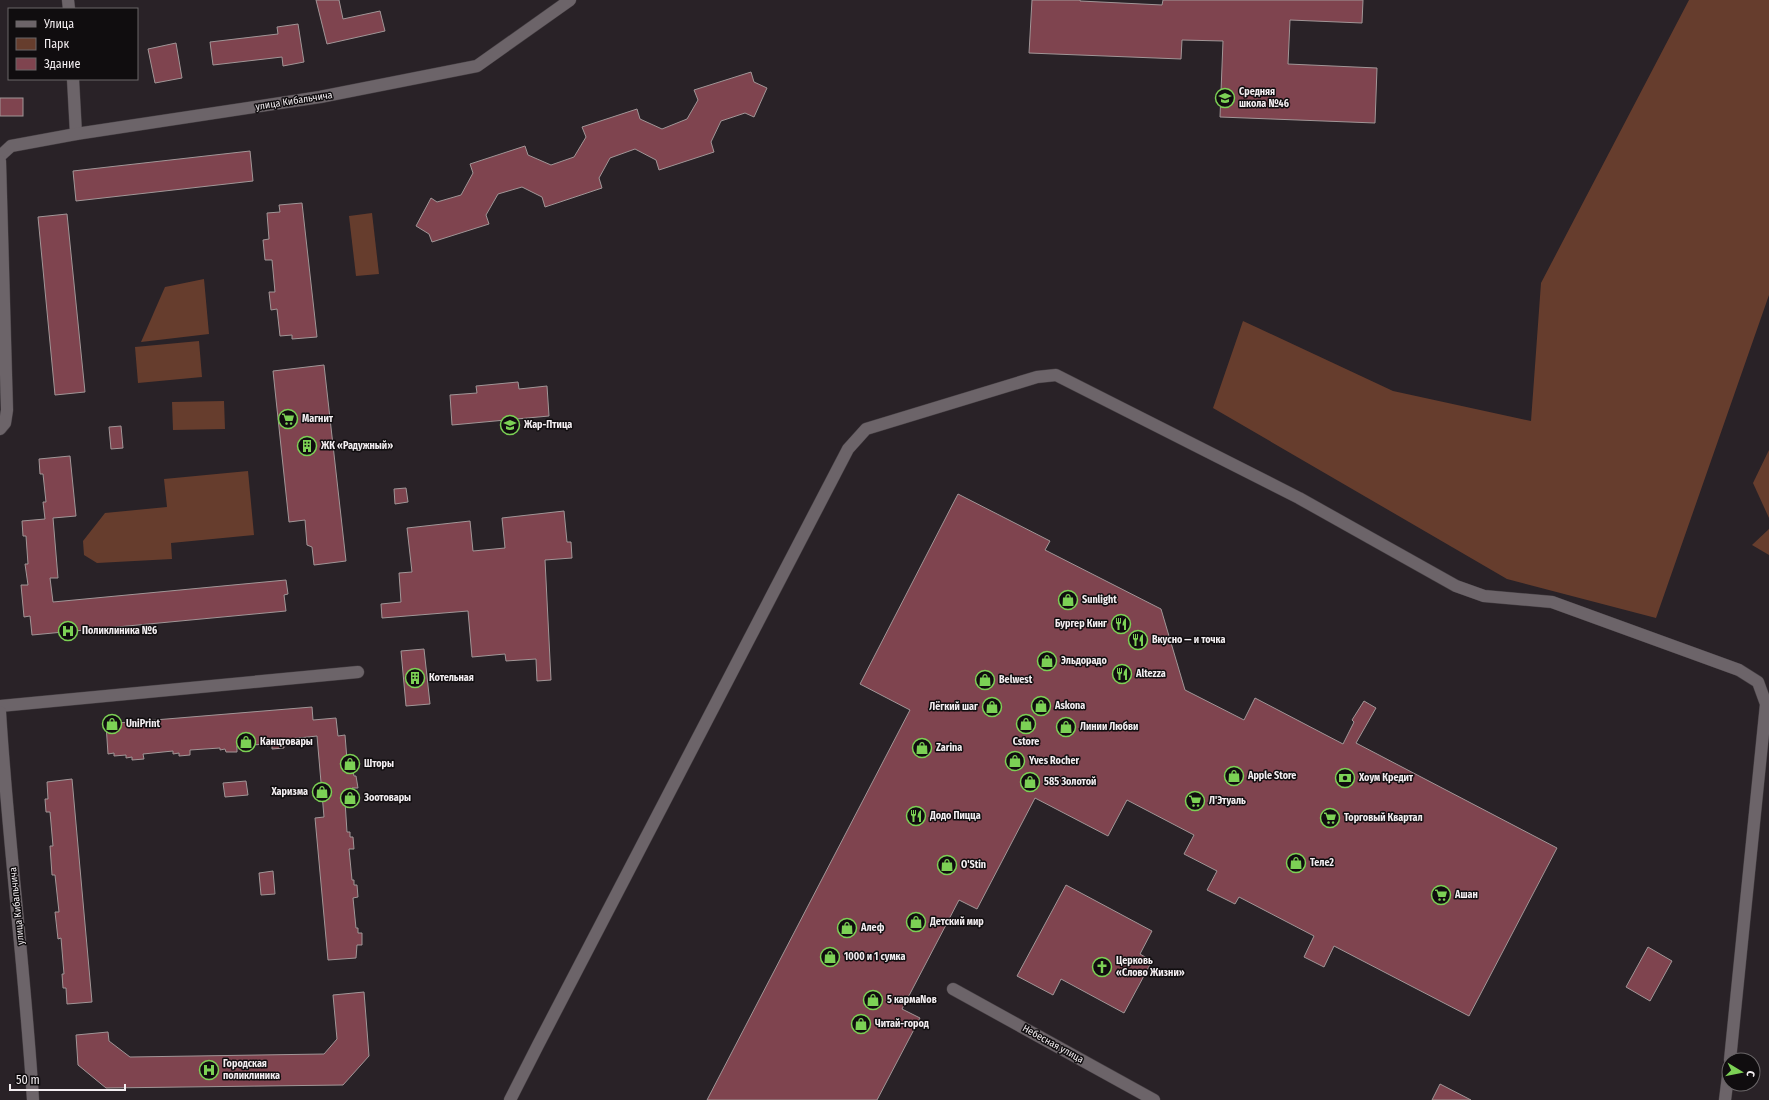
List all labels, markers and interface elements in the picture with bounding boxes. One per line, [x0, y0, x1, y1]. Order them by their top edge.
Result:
legend [8, 8, 138, 80]
text: Улица [43, 17, 74, 31]
text: Парк [44, 37, 70, 51]
text: Здание [44, 57, 80, 71]
place label: Средняя школа №46 [1239, 86, 1289, 110]
school or university icon: Средняя школа №46 [1214, 87, 1236, 109]
street label: улица Кибальчича [255, 89, 334, 113]
supermarket icon: Магнит [277, 408, 299, 430]
place label: Магнит [302, 413, 334, 425]
school or university icon: Жар-Птица [499, 414, 521, 436]
place label: Жар-Птица [523, 419, 572, 431]
building icon: ЖК «Радужный» [296, 435, 318, 457]
place label: ЖК «Радужный» [320, 440, 393, 452]
shop icon: Sunlight [1057, 589, 1079, 611]
place label: Sunlight [1082, 594, 1117, 606]
restaurant icon: Бургер Кинг [1110, 613, 1132, 635]
place label: Бургер Кинг [1055, 618, 1107, 630]
hospital icon: Поликлиника №6 [57, 620, 79, 642]
place label: Поликлиника №6 [82, 625, 157, 637]
restaurant icon: Вкусно — и точка [1127, 629, 1149, 651]
place label: Вкусно — и точка [1152, 634, 1225, 646]
shop icon: Эльдорадо [1036, 650, 1058, 672]
place label: Эльдорадо [1061, 655, 1107, 667]
restaurant icon: Altezza [1111, 663, 1133, 685]
building icon: Котельная [404, 667, 426, 689]
place label: Altezza [1135, 668, 1166, 680]
shop icon: Belwest [974, 669, 996, 691]
place label: Котельная [429, 672, 474, 684]
place label: Belwest [999, 674, 1033, 686]
shop icon: Askona [1030, 695, 1052, 717]
shop icon: Лёгкий шаг [981, 696, 1003, 718]
place label: Askona [1054, 700, 1085, 712]
place label: Лёгкий шаг [929, 701, 978, 713]
shop icon: UniPrint [101, 713, 123, 735]
shop icon: Cstore [1015, 713, 1037, 735]
shop icon: Линии Любви [1055, 716, 1077, 738]
place label: UniPrint [126, 718, 160, 730]
place label: Линии Любви [1080, 721, 1138, 733]
shop icon: Канцтовары [235, 731, 257, 753]
place label: Канцтовары [260, 736, 313, 748]
place label: Cstore [1013, 736, 1039, 748]
shop icon: Zarina [911, 737, 933, 759]
place label: Zarina [936, 742, 962, 754]
shop icon: Yves Rocher [1004, 750, 1026, 772]
shop icon: Шторы [339, 753, 361, 775]
place label: Yves Rocher [1028, 755, 1080, 767]
place label: Шторы [364, 758, 394, 770]
shop icon: Apple Store [1223, 765, 1245, 787]
bank icon: Хоум Кредит [1334, 767, 1356, 789]
place label: Apple Store [1247, 770, 1296, 782]
shop icon: 585 Золотой [1019, 771, 1041, 793]
place label: Хоум Кредит [1358, 772, 1414, 784]
place label: 585 Золотой [1044, 776, 1096, 788]
shop icon: Харизма [311, 781, 333, 803]
place label: Харизма [270, 786, 308, 798]
shop icon: Зоотовары [339, 787, 361, 809]
supermarket icon: Л'Этуаль [1184, 790, 1206, 812]
place label: Зоотовары [363, 792, 411, 804]
place label: Л'Этуаль [1209, 795, 1246, 807]
restaurant icon: Додо Пицца [905, 805, 927, 827]
supermarket icon: Торговый Квартал [1319, 807, 1341, 829]
place label: Додо Пицца [929, 810, 981, 822]
place label: Торговый Квартал [1344, 812, 1423, 824]
shop icon: Теле2 [1285, 852, 1307, 874]
shop icon: O'Stin [936, 854, 958, 876]
place label: Теле2 [1310, 857, 1334, 869]
place label: O'Stin [961, 859, 986, 871]
street label: улица Кибальчича [7, 867, 27, 945]
supermarket icon: Ашан [1430, 884, 1452, 906]
place label: Ашан [1454, 889, 1478, 901]
shop icon: Детский мир [905, 911, 927, 933]
place label: Детский мир [929, 916, 984, 928]
shop icon: Алеф [836, 917, 858, 939]
place label: Алеф [860, 922, 885, 934]
shop icon: 1000 и 1 сумка [819, 946, 841, 968]
place label: 1000 и 1 сумка [844, 951, 905, 963]
place label: Церковь «Слово Жизни» [1116, 955, 1185, 979]
church icon: Церковь «Слово Жизни» [1091, 956, 1113, 978]
shop icon: 5 кармаNов [862, 989, 884, 1011]
place label: 5 кармаNов [887, 994, 937, 1006]
shop icon: Читай-город [850, 1013, 872, 1035]
place label: Читай-город [875, 1018, 929, 1030]
street label: Небесная улица [1020, 1022, 1086, 1066]
north arrow [1721, 1052, 1761, 1092]
place label: Городская поликлиника [223, 1058, 280, 1082]
hospital icon: Городская поликлиника [198, 1059, 220, 1081]
scale bar [10, 1066, 125, 1092]
text: С [1743, 1070, 1757, 1078]
text: 50 m [16, 1073, 40, 1087]

